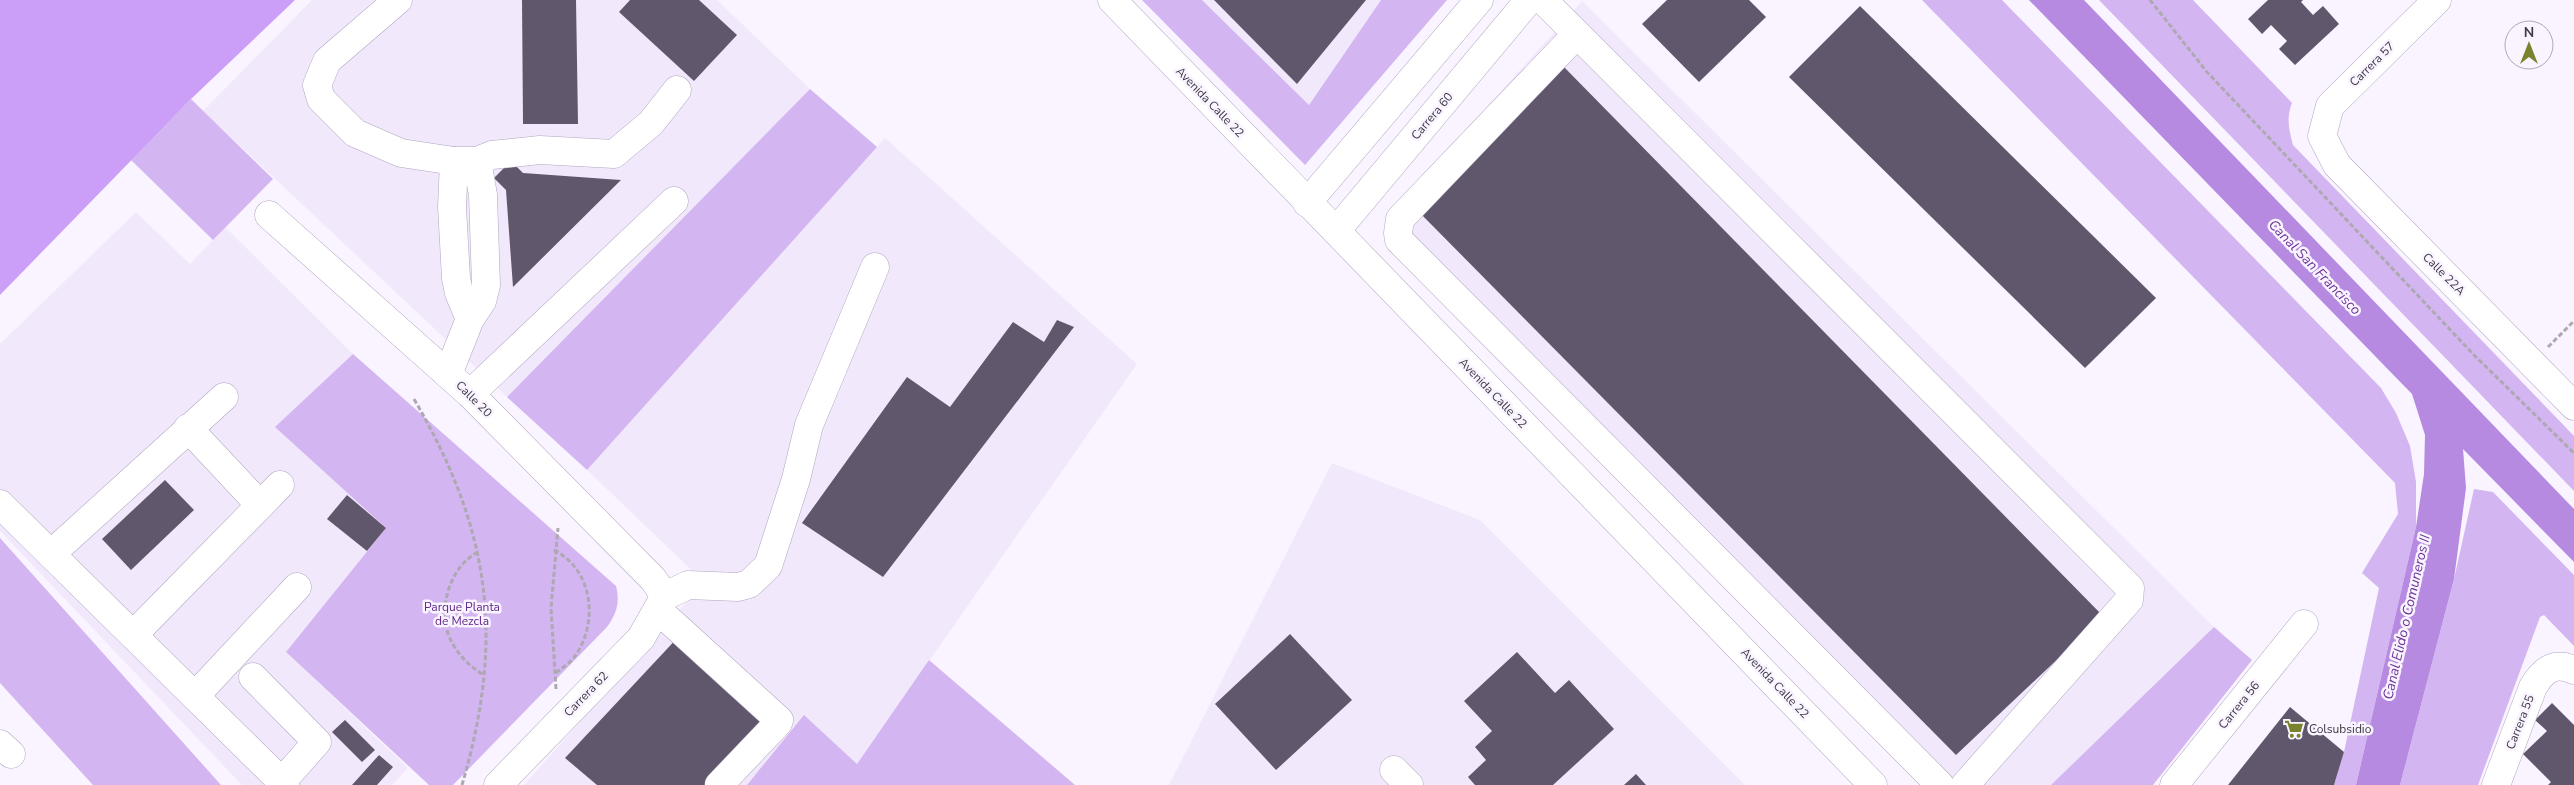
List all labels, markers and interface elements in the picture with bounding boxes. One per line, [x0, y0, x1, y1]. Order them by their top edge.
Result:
north arrow [2504, 20, 2554, 70]
text: N [2524, 23, 2534, 42]
street label: Carrera 57 [2346, 38, 2398, 90]
street label: Avenida Calle 22 [1172, 63, 1248, 141]
street label: Carrera 60 [1407, 89, 1457, 143]
water label: Canal San Francisco [2264, 216, 2365, 319]
street label: Calle 22A [2419, 249, 2469, 299]
street label: Avenida Calle 22 [1455, 354, 1531, 432]
street label: Calle 20 [452, 377, 496, 421]
water label: Canal Elido o Comuneros II [2378, 533, 2435, 701]
park label: Parque Planta de Mezcla [424, 599, 500, 629]
street label: Avenida Calle 22 [1737, 644, 1813, 722]
street label: Carrera 62 [560, 668, 612, 720]
street label: Carrera 56 [2215, 678, 2263, 732]
street label: Carrera 55 [2502, 692, 2538, 752]
supermarket icon: Colsubsidio [2283, 718, 2305, 740]
place label: Colsubsidio [2309, 721, 2372, 737]

